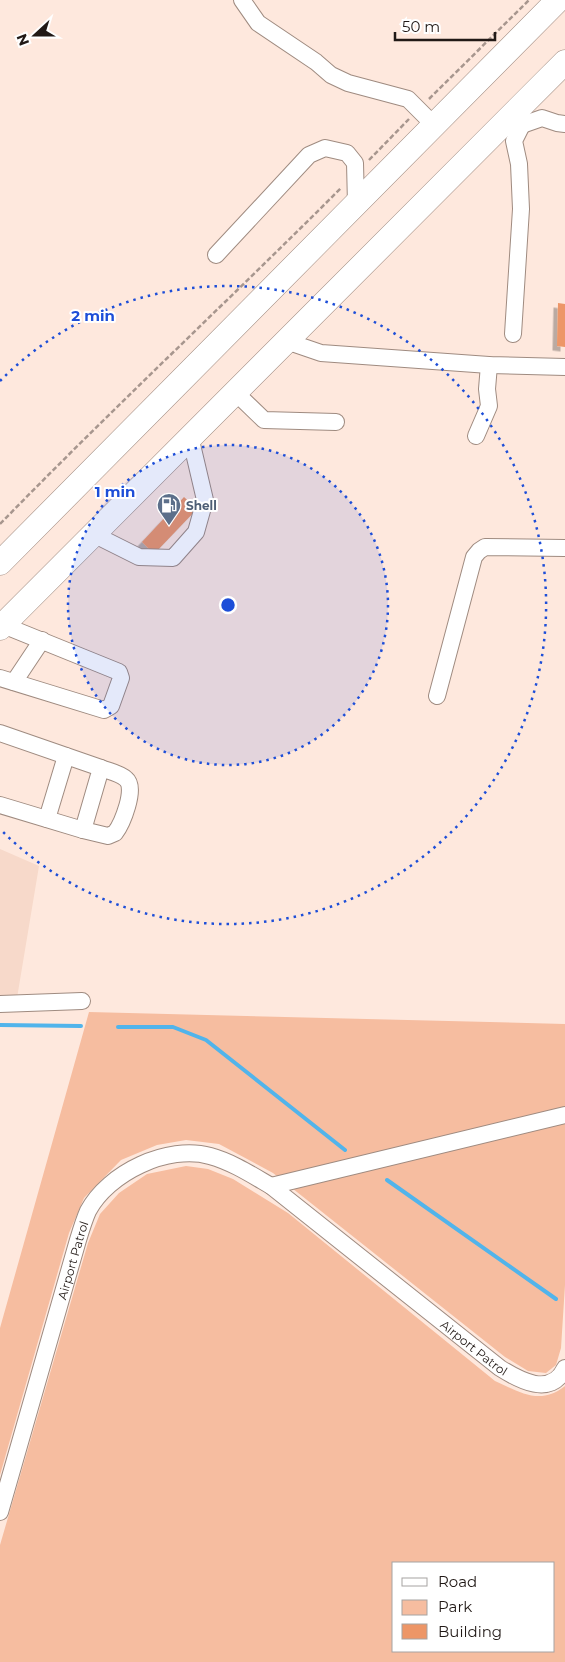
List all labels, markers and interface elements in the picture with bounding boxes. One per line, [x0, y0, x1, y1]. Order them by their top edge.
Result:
north arrow [10, 10, 60, 60]
scale bar [395, 10, 495, 42]
text: 50 m [402, 17, 440, 36]
text: N [12, 31, 33, 48]
text: 2 min [71, 306, 115, 325]
text: 1 min [95, 482, 135, 501]
fuel station icon: Shell [156, 492, 182, 526]
place label: Shell [186, 498, 217, 513]
centre of rings [219, 596, 237, 614]
street label: Airport Patrol [54, 1219, 91, 1301]
street label: Airport Patrol [438, 1316, 510, 1378]
legend [392, 1562, 555, 1652]
text: Road [438, 1572, 477, 1591]
text: Park [438, 1597, 472, 1616]
text: Building [438, 1622, 502, 1641]

